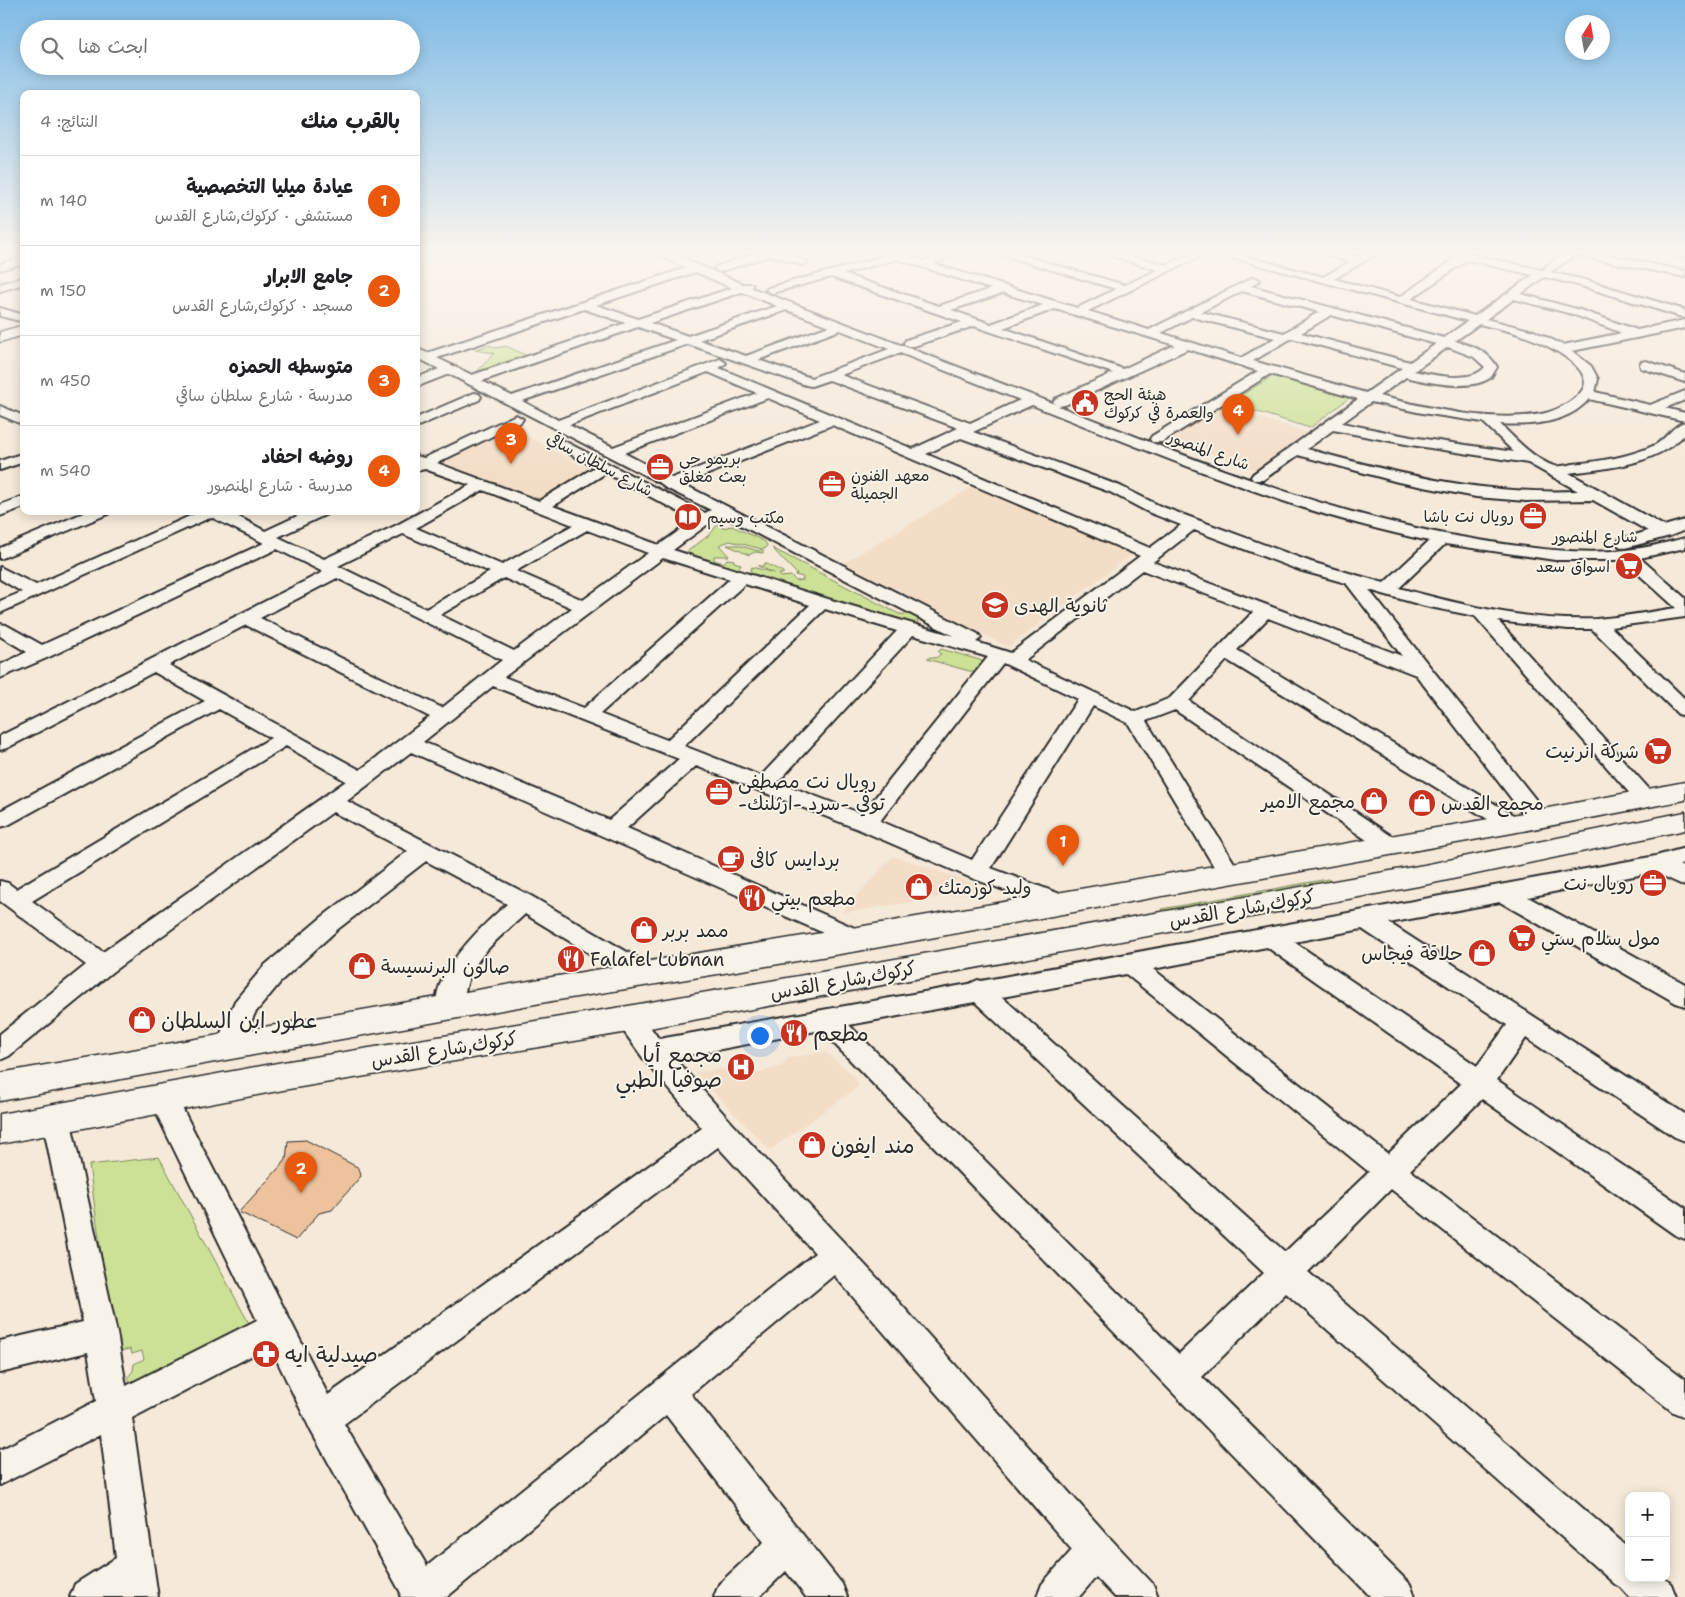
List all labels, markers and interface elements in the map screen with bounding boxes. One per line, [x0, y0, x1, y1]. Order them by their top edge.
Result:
north arrow [1565, 15, 1610, 60]
search box [20, 20, 420, 75]
icon: search [38, 34, 66, 62]
text: ابحث هنا [78, 34, 148, 59]
text: بالقرب منك [301, 107, 400, 135]
text: النتائج: 4 [40, 111, 98, 132]
text: عيادة ميليا التخصصية [186, 174, 353, 199]
text: 140 m [40, 190, 88, 211]
text: 1 [380, 190, 388, 211]
text: مستشفى · كركوك,شارع القدس [155, 205, 353, 226]
text: جامع الابرار [265, 264, 353, 289]
text: 150 m [40, 280, 87, 301]
text: 2 [378, 280, 390, 301]
text: مسجد · كركوك,شارع القدس [172, 295, 353, 316]
text: متوسطه الحمزه [229, 354, 353, 379]
text: 450 m [40, 370, 91, 391]
text: 3 [378, 370, 390, 391]
place label: هيئة الحج والعمرة في كركوك [1104, 384, 1214, 424]
text: مدرسة · شارع سلطان ساقي [176, 385, 353, 406]
public building icon: هيئة الحج والعمرة في كركوك [1070, 388, 1100, 418]
pin: 4 [1222, 394, 1254, 435]
pin: 3 [495, 423, 527, 464]
street label: شارع المنصور [1163, 425, 1252, 476]
street label: شارع سلطان ساقي [543, 428, 656, 502]
text: روضه احفاد [262, 444, 353, 469]
place label: بريمو حي بعث مغلق [679, 448, 747, 487]
office icon: بريمو حي بعث مغلق [645, 452, 675, 482]
text: 540 m [40, 460, 91, 481]
text: 4 [378, 460, 390, 481]
place label: معهد الفنون الجميلة [851, 465, 929, 504]
office icon: معهد الفنون الجميلة [817, 469, 847, 499]
text: مدرسة · شارع المنصور [208, 475, 353, 496]
office icon: رويال نت باشا [1518, 501, 1548, 531]
library icon: مكتب وسيم [673, 502, 703, 532]
place label: رويال نت باشا [1423, 506, 1514, 527]
place label: مكتب وسيم [707, 507, 784, 530]
street label: شارع المنصور [1550, 526, 1638, 548]
supermarket icon: اسواق سعد [1614, 551, 1644, 581]
place label: اسواق سعد [1536, 556, 1610, 577]
school or university icon: ثانوية الهدى [980, 590, 1010, 620]
place label: ثانوية الهدى [1014, 593, 1108, 618]
supermarket icon: شركة انرنيت [1643, 736, 1673, 766]
place label: شركة انرنيت [1545, 739, 1639, 764]
place label: رويال نت مصطفى -توفي -سرد -ارثلنك [738, 769, 885, 817]
office icon: رويال نت مصطفى -توفي -سرد -ارثلنك [704, 777, 734, 807]
shop icon: مجمع الامير [1359, 786, 1389, 816]
shop icon: مجمع القدس [1407, 788, 1437, 818]
place label: مجمع الامير [1259, 789, 1355, 815]
place label: مجمع القدس [1441, 791, 1544, 817]
pin: 1 [1047, 825, 1079, 866]
cafe icon: بردايس کافى [716, 844, 746, 874]
place label: بردايس کافى [750, 847, 840, 872]
office icon: رويال نت [1638, 868, 1668, 898]
place label: رويال نت [1564, 871, 1634, 896]
shop icon: وليد كوزمتك [904, 872, 934, 902]
place label: وليد كوزمتك [938, 875, 1032, 900]
restaurant icon: مطعم بيتي [737, 883, 767, 913]
street label: كركوك,شارع القدس [1167, 883, 1317, 935]
place label: مطعم بيتي [771, 886, 856, 915]
shop icon: ممد بربر [629, 915, 659, 945]
place label: ممد بربر [661, 918, 728, 943]
supermarket icon: مول سلام ستي [1507, 923, 1537, 953]
place label: مول سلام ستي [1541, 926, 1660, 955]
shop icon: حلاقة فيجاس [1467, 938, 1497, 968]
place label: حلاقة فيجاس [1361, 941, 1463, 966]
restaurant icon: Falafel Lubnan [556, 944, 586, 974]
place label: Falafel Lubnan [590, 947, 724, 972]
shop icon: صالون البرنسيسة [347, 951, 377, 981]
place label: صالون البرنسيسة [381, 954, 510, 979]
street label: كركوك,شارع القدس [768, 955, 918, 1007]
shop icon: عطور ابن السلطان [127, 1005, 157, 1035]
place label: عطور ابن السلطان [161, 1006, 319, 1035]
restaurant icon: مطعم [779, 1018, 809, 1048]
place label: مطعم [813, 1019, 869, 1050]
your location [747, 1023, 773, 1049]
street label: كركوك,شارع القدس [369, 1026, 519, 1074]
place label: مجمع أيا صوفيا الطبي [616, 1040, 722, 1099]
hospital icon: مجمع أيا صوفيا الطبي [726, 1052, 756, 1082]
shop icon: مند ايفون [797, 1130, 827, 1160]
place label: مند ايفون [831, 1131, 915, 1160]
pin: 2 [285, 1152, 317, 1193]
pharmacy icon: صیدلیة ایە [251, 1339, 281, 1369]
place label: صیدلیة ایە [285, 1340, 378, 1369]
map controls [1625, 1492, 1670, 1582]
button: + [1625, 1492, 1670, 1537]
button: − [1625, 1537, 1670, 1582]

